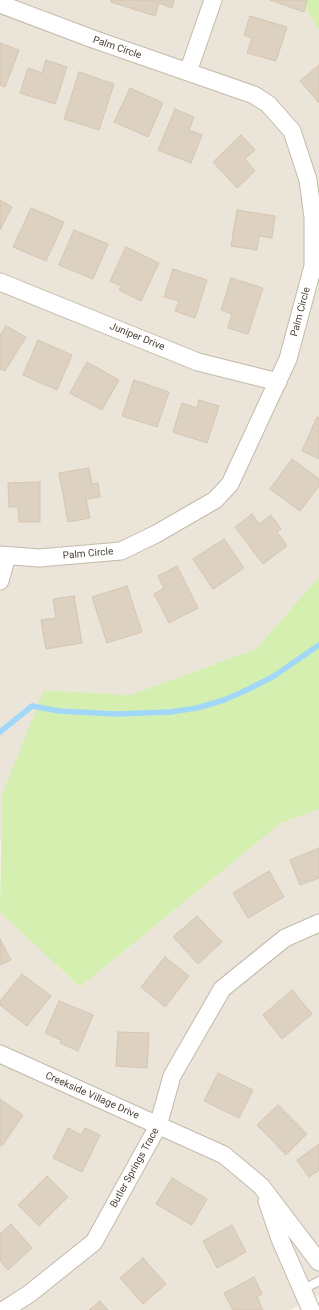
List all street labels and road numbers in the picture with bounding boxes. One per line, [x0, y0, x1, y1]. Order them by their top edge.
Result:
street label: Palm Circle [91, 34, 143, 62]
street label: Palm Circle [289, 286, 313, 338]
street label: Juniper Drive [108, 321, 166, 353]
street label: Palm Circle [62, 546, 114, 562]
street label: Creekside Village Drive [43, 1070, 141, 1122]
street label: Butler Springs Trace [108, 1126, 162, 1210]

